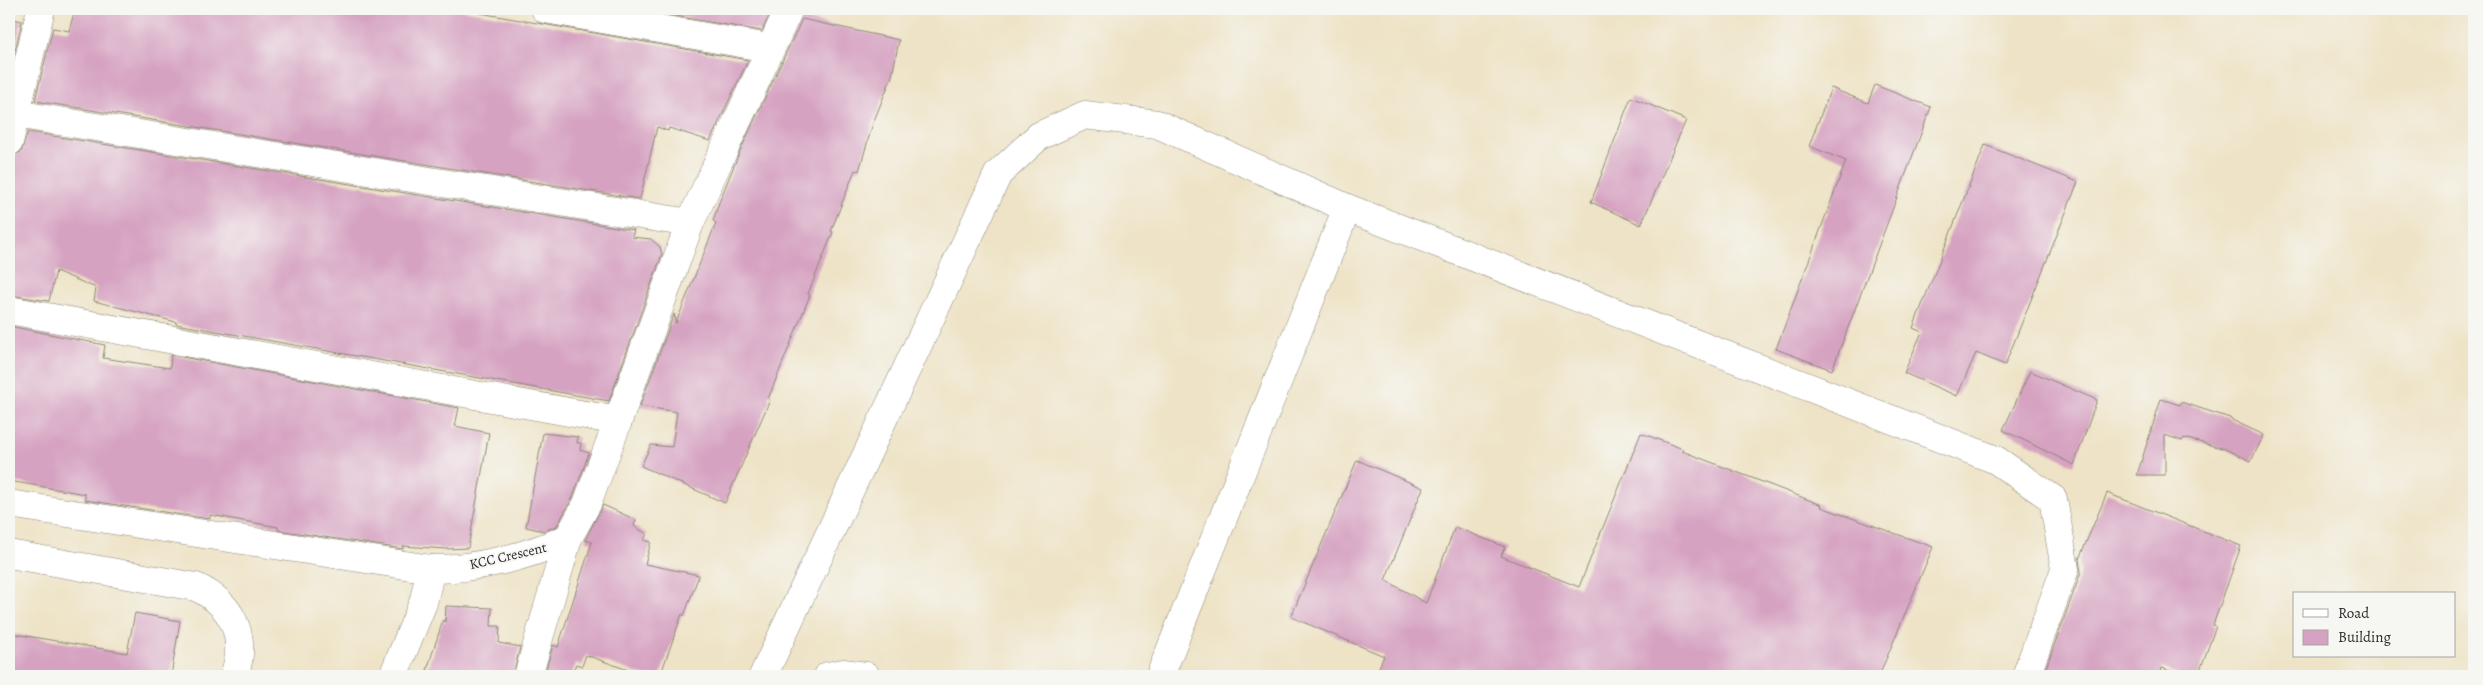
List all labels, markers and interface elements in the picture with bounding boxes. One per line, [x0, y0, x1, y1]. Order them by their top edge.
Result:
street label: KCC Crescent [468, 538, 549, 574]
legend [2293, 592, 2456, 658]
text: Road [2338, 603, 2370, 623]
text: Building [2338, 627, 2391, 647]

